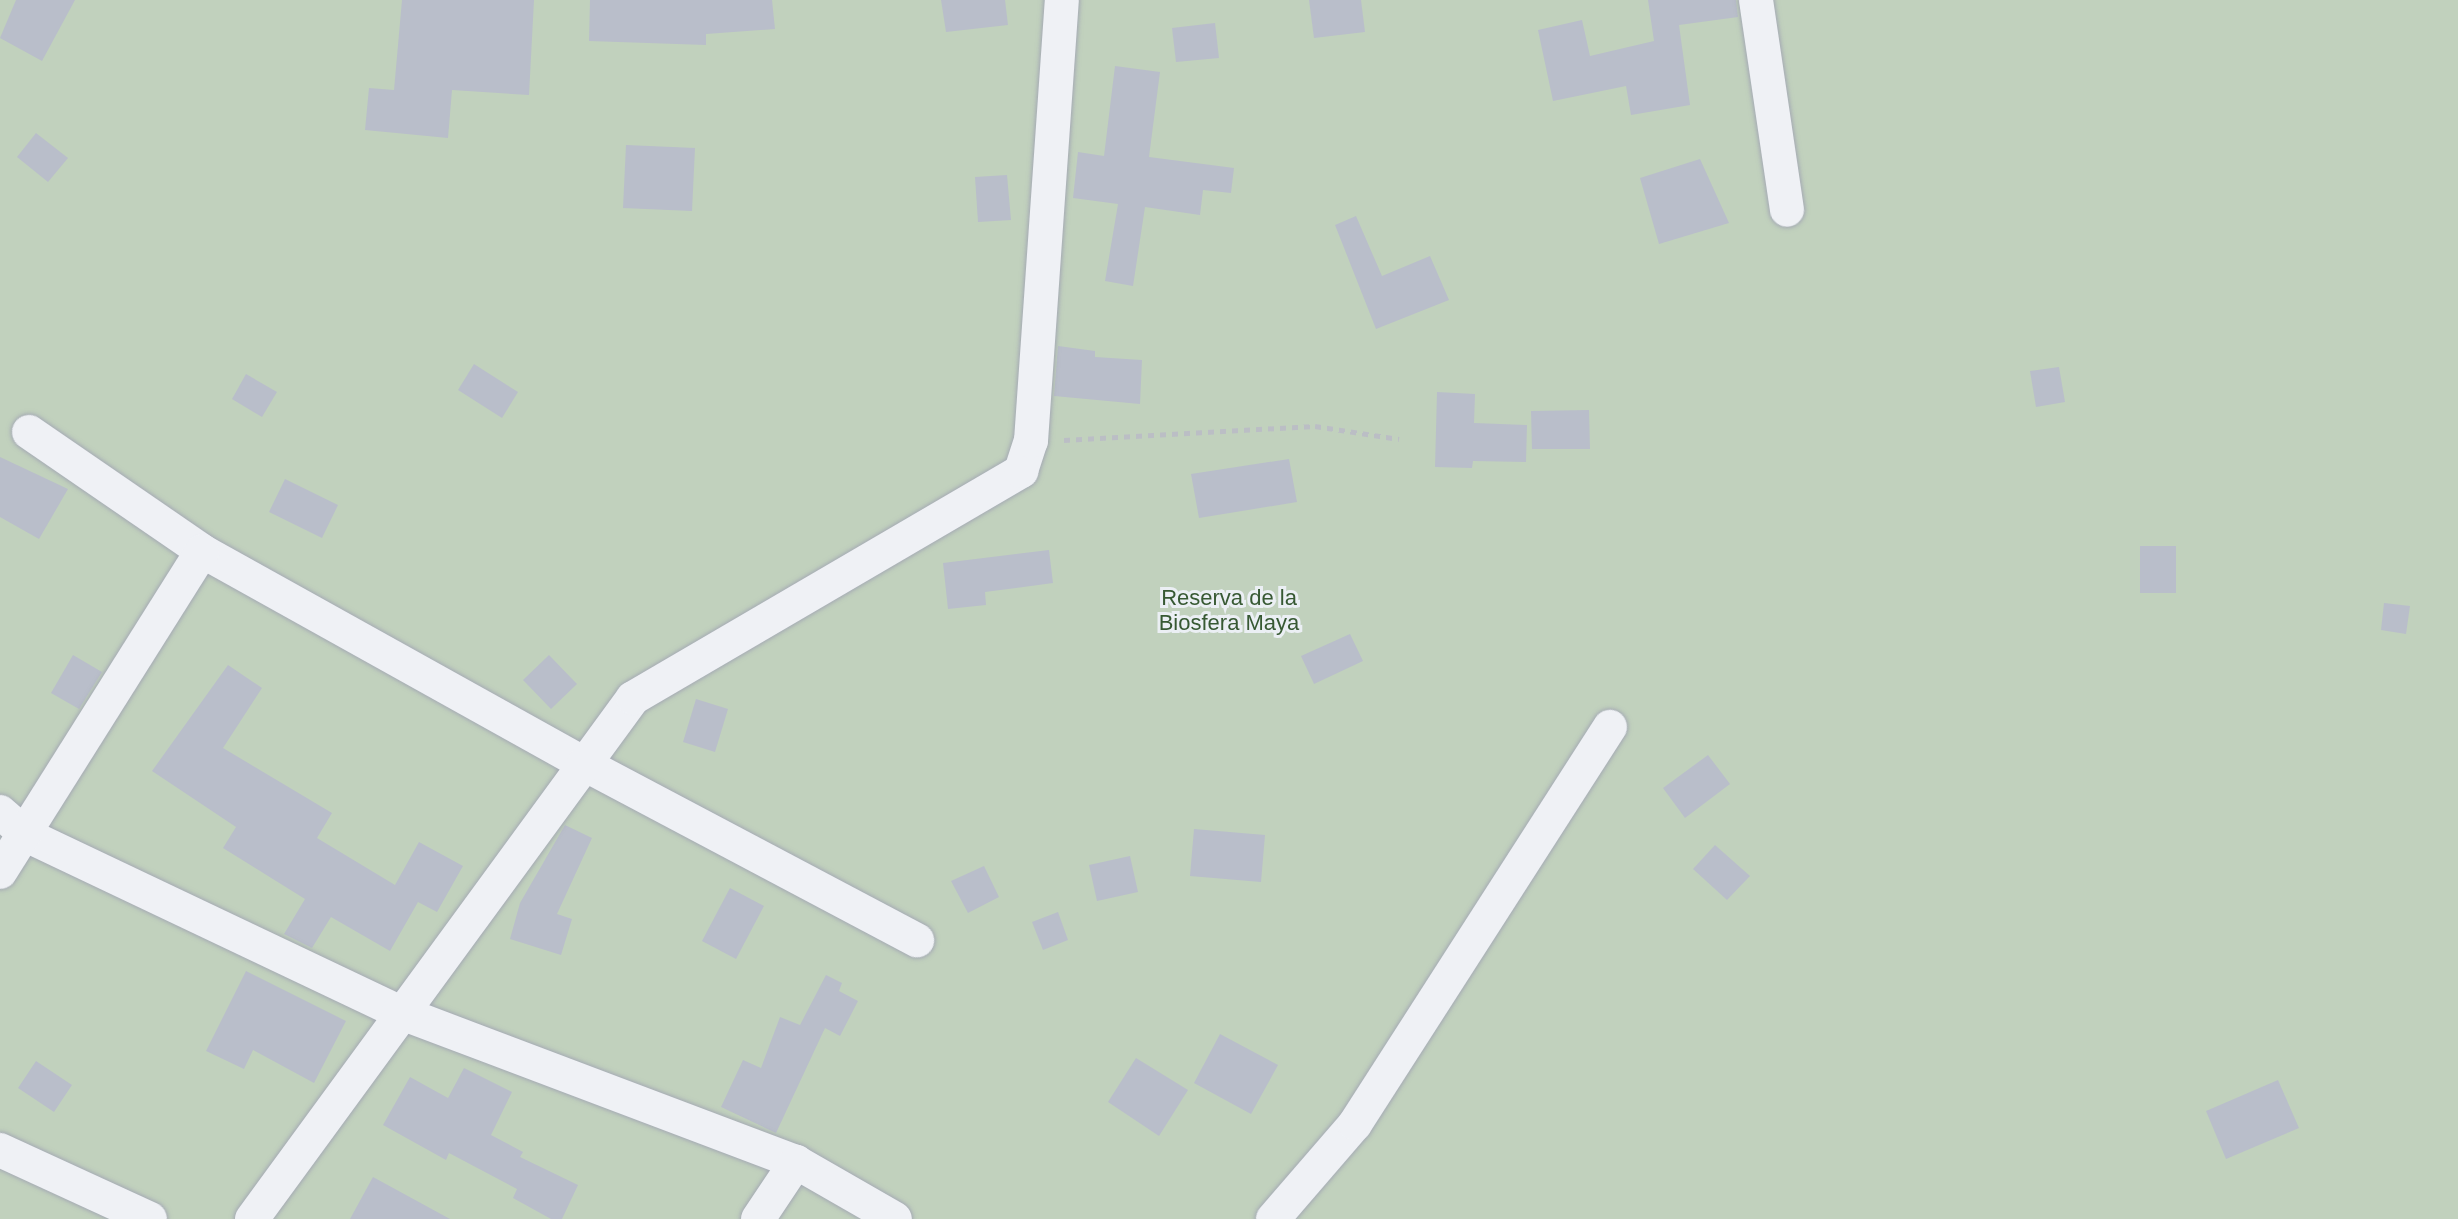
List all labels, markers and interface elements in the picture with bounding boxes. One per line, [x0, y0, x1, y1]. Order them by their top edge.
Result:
park label: Reserva de la Biosfera Maya [1159, 584, 1299, 636]

